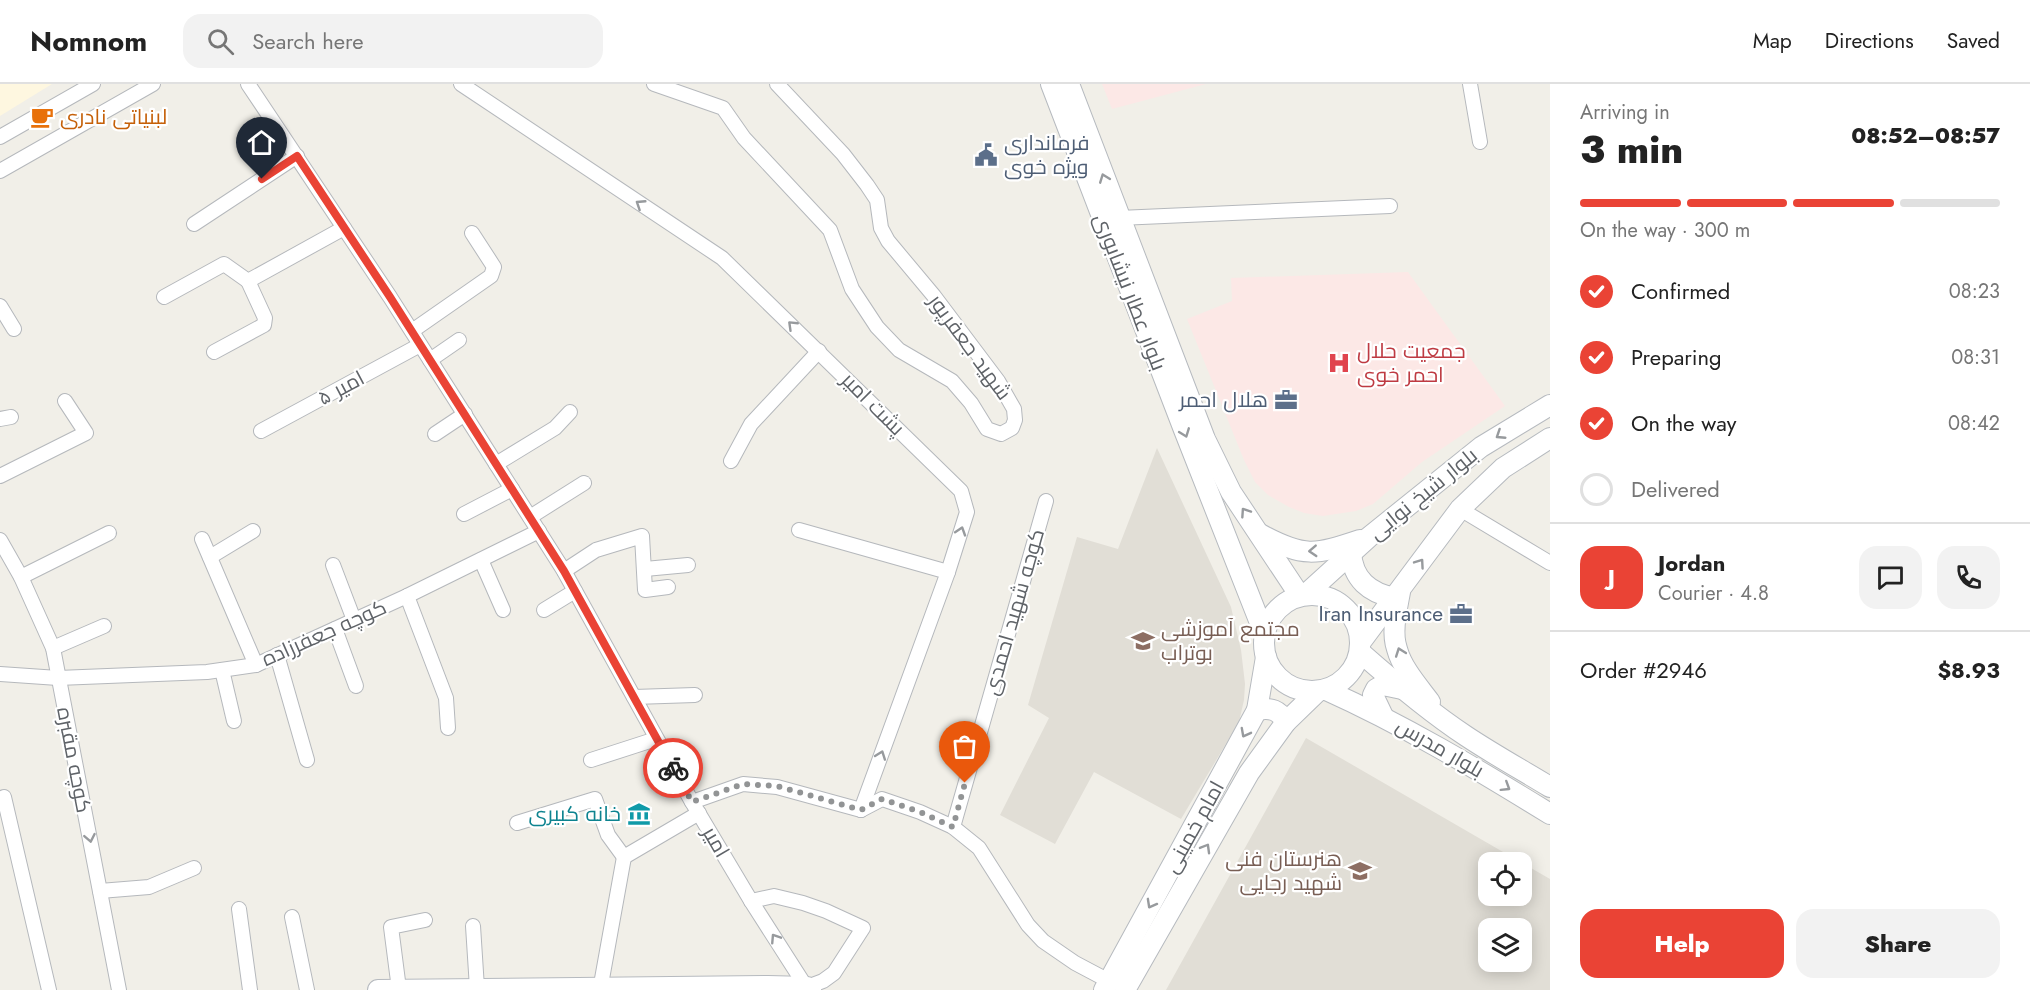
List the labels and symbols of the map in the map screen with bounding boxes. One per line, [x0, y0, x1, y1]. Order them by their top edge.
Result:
place label: لبنیاتی نادری [60, 102, 167, 132]
cafe icon: لبنیاتی نادری [29, 104, 55, 130]
pin [236, 117, 287, 179]
place label: فرمانداری ویژه خوی [1004, 128, 1090, 182]
public building icon: فرمانداری ویژه خوی [973, 142, 999, 168]
one-way arrow [1099, 173, 1112, 184]
one-way arrow [636, 200, 647, 211]
street label: بلوار عطار نیشابوری [1086, 209, 1174, 375]
street label: شهید جعفرپور [921, 287, 1019, 406]
one-way arrow [788, 322, 799, 333]
place label: جمعیت حلال احمر خوی [1357, 336, 1466, 390]
hospital icon: جمعیت حلال احمر خوی [1326, 350, 1352, 376]
street label: امیر ۵ [312, 363, 370, 413]
street label: پشت امیر [834, 365, 912, 443]
place label: هلال احمر [1178, 385, 1268, 415]
office icon: هلال احمر [1273, 387, 1299, 413]
one-way arrow [1177, 427, 1190, 437]
one-way arrow [1496, 428, 1507, 439]
street label: بلوار شیخ نوایی [1362, 441, 1484, 547]
one-way arrow [1240, 508, 1252, 518]
street label: کوچه شهید احمدی [976, 525, 1052, 699]
one-way arrow [954, 526, 966, 537]
one-way arrow [1308, 545, 1317, 558]
one-way arrow [1413, 558, 1424, 569]
street label: کوچه جعفرزاده [257, 592, 391, 674]
place label: Iran Insurance [1318, 599, 1443, 629]
office icon: Iran Insurance [1448, 601, 1474, 627]
place label: مجتمع آموزشی بوتراب [1161, 614, 1300, 668]
school or university icon: مجتمع آموزشی بوتراب [1130, 628, 1156, 654]
one-way arrow [1394, 648, 1407, 658]
street label: کوچه مقبره [49, 705, 99, 815]
street label: بلوار مدرس [1390, 711, 1490, 785]
pin [939, 721, 990, 783]
one-way arrow [1241, 727, 1252, 737]
courier [643, 738, 703, 798]
one-way arrow [874, 750, 887, 760]
street label: امام خمینی [1156, 775, 1232, 879]
one-way arrow [1500, 780, 1511, 791]
place label: خانه کبیری [529, 799, 621, 829]
museum icon: خانه کبیری [626, 801, 652, 827]
street label: امیر [695, 820, 737, 863]
one-way arrow [83, 833, 96, 843]
one-way arrow [1199, 844, 1210, 854]
place label: هنرستان فنی شهید رجایی [1225, 844, 1342, 898]
school or university icon: هنرستان فنی شهید رجایی [1347, 858, 1373, 884]
one-way arrow [1147, 898, 1158, 908]
one-way arrow [771, 934, 782, 945]

